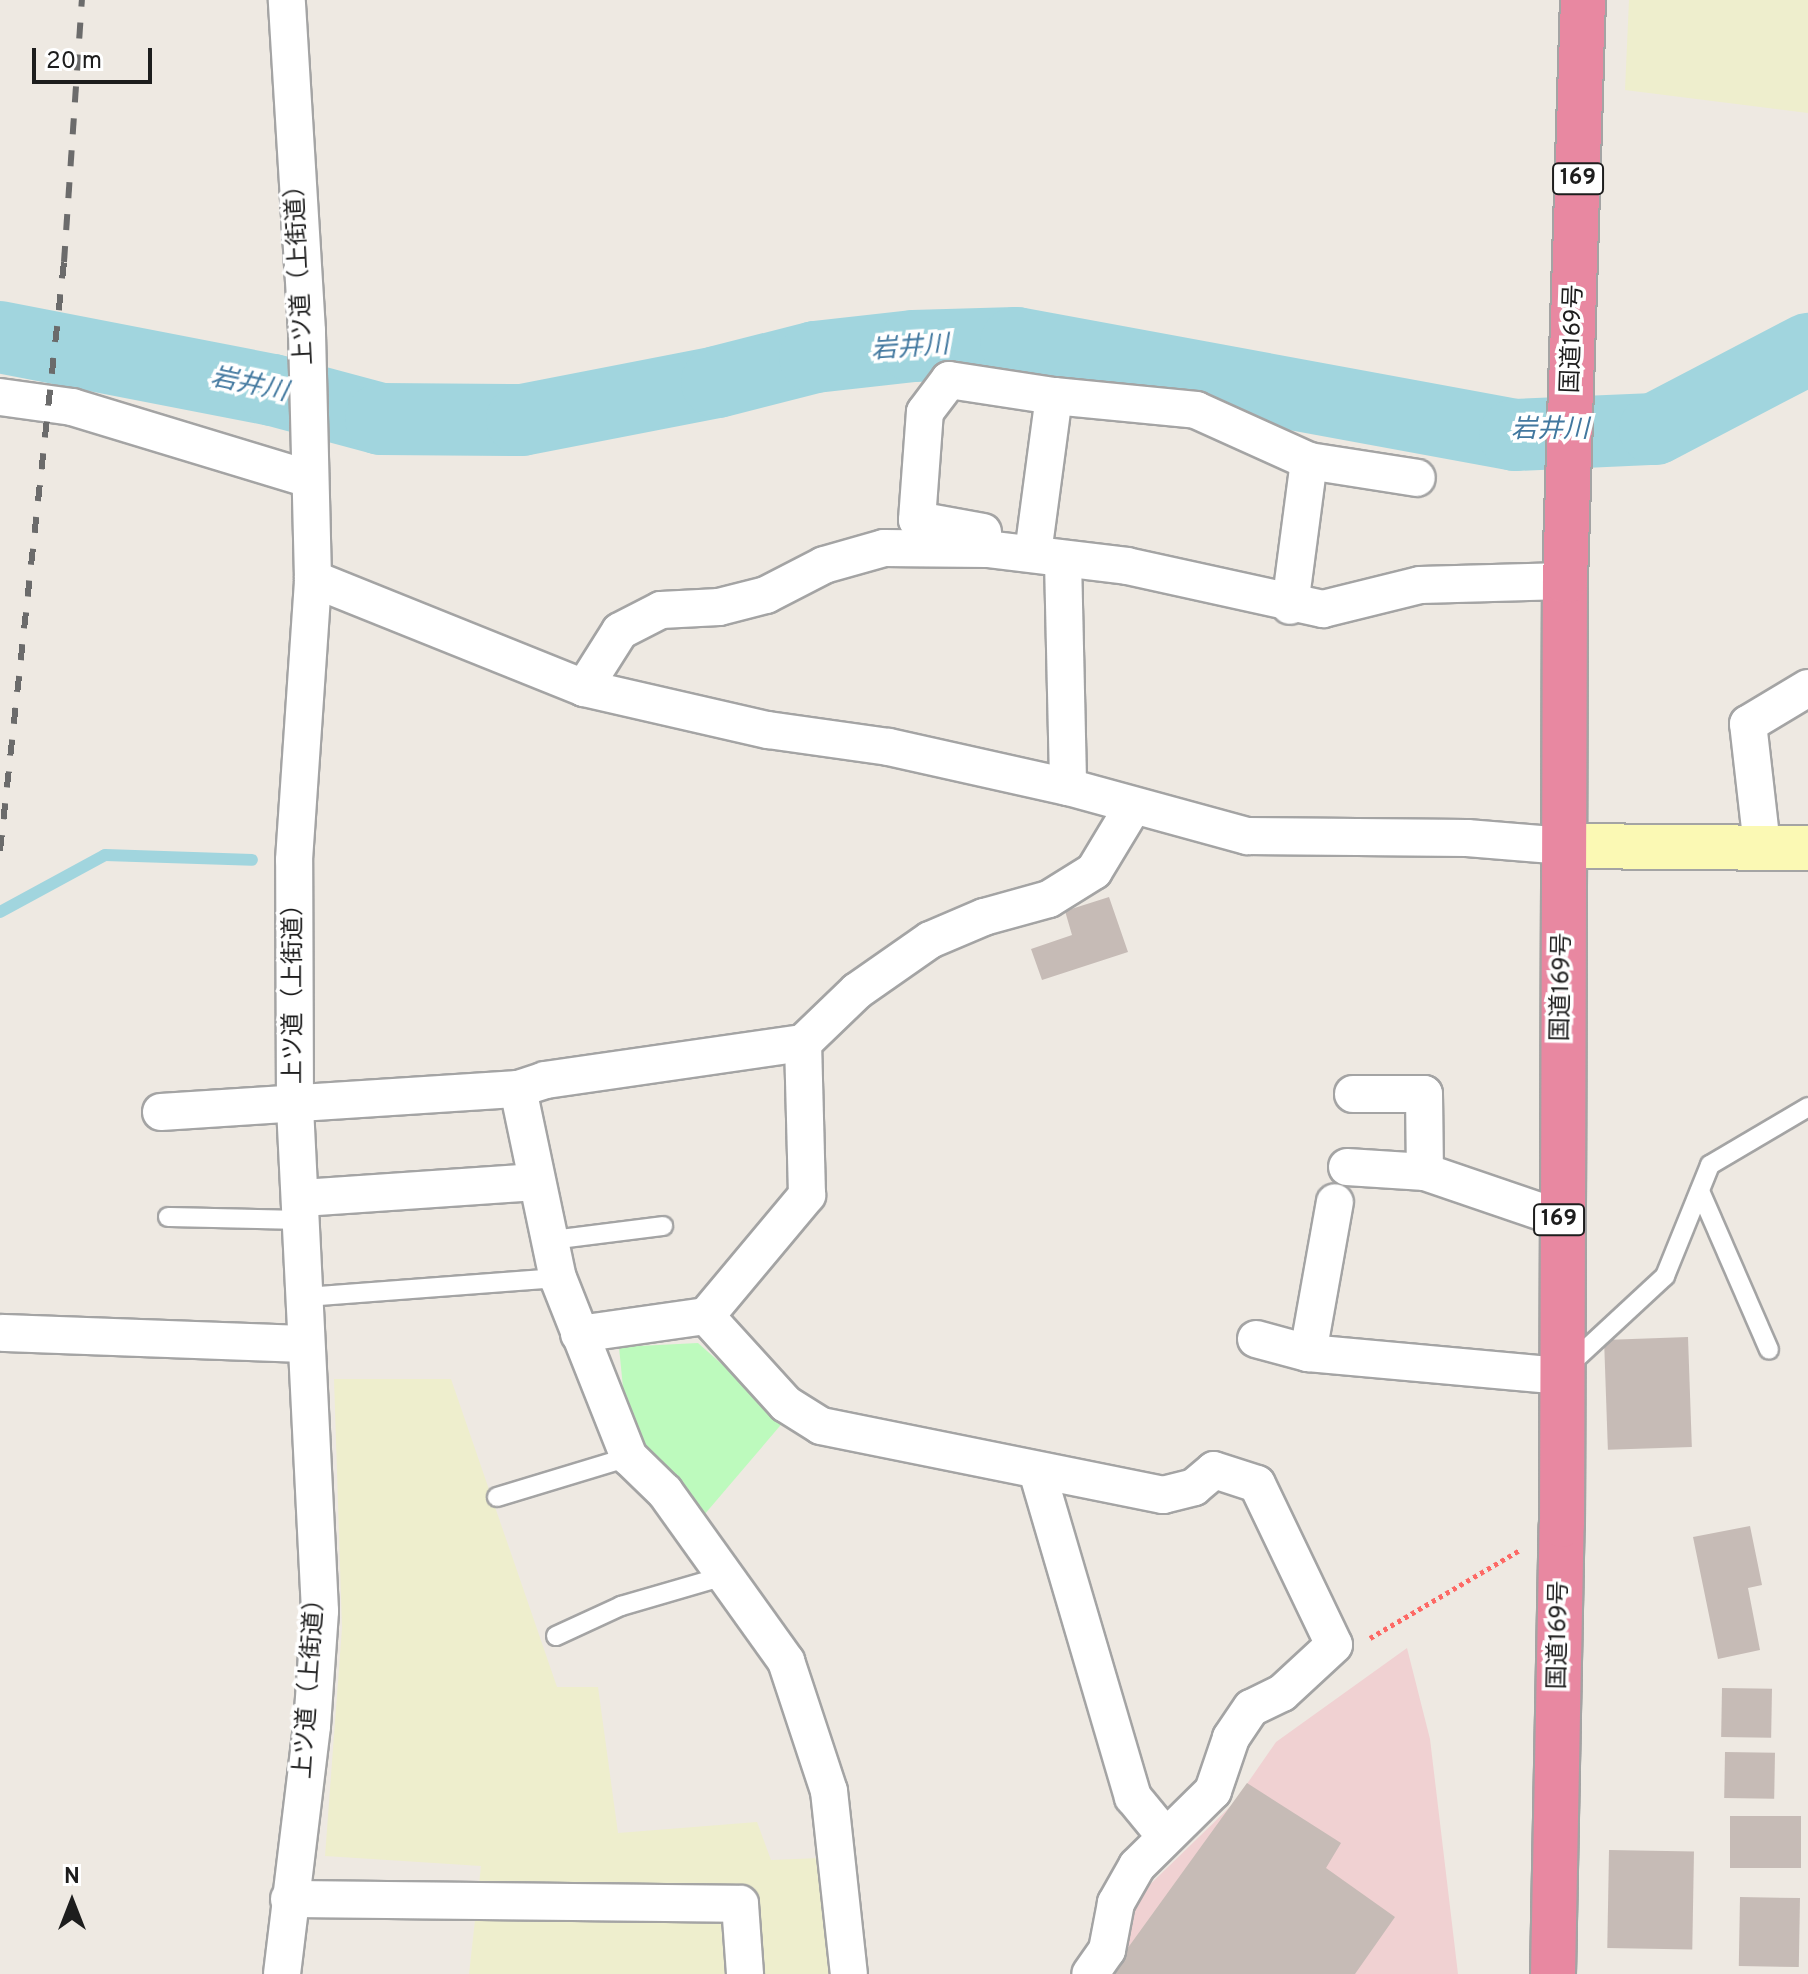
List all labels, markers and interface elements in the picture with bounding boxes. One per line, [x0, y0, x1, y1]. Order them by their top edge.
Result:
scale bar [36, 32, 156, 82]
text: 20 m [46, 47, 102, 77]
road number: 169 [1552, 161, 1604, 197]
street label: 上ツ道（上街道） [282, 172, 320, 366]
street label: 国道169号 [1558, 284, 1590, 394]
water label: 岩井川 [870, 331, 950, 367]
water label: 岩井川 [208, 363, 290, 409]
water label: 岩井川 [1511, 415, 1589, 447]
street label: 上ツ道（上街道） [281, 892, 309, 1084]
street label: 国道169号 [1548, 932, 1578, 1042]
road number: 169 [1533, 1202, 1585, 1238]
street label: 国道169号 [1545, 1580, 1575, 1690]
street label: 上ツ道（上街道） [290, 1586, 332, 1780]
north arrow [32, 1862, 112, 1942]
text: N [64, 1864, 80, 1891]

